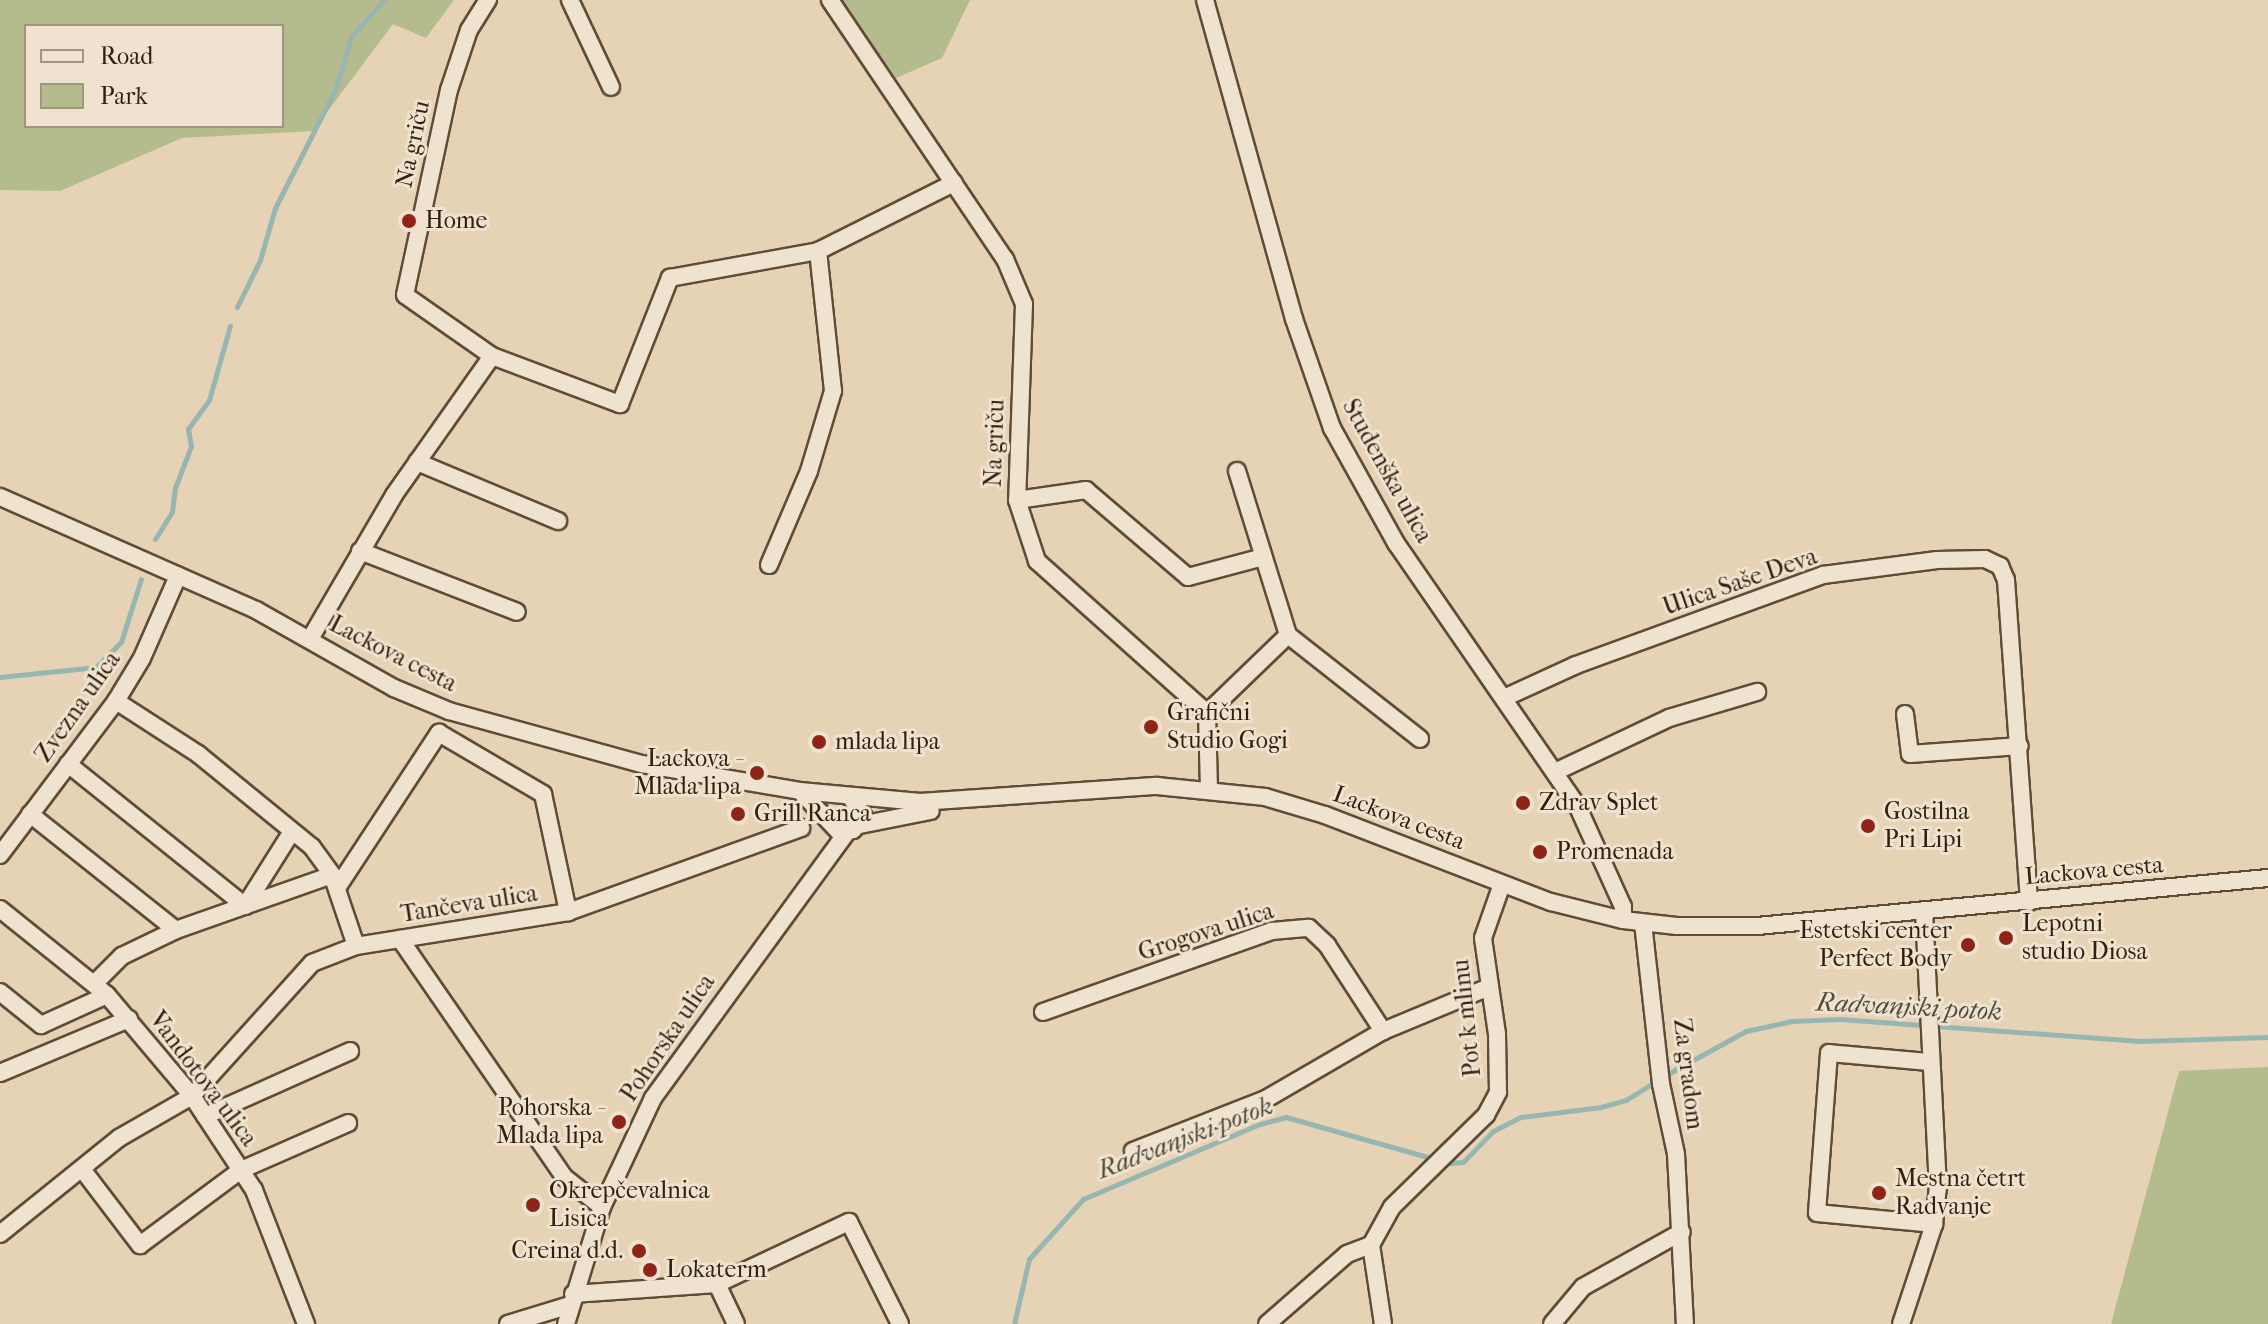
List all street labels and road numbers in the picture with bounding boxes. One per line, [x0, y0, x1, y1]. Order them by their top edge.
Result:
street label: Na griču [390, 98, 436, 190]
street label: Studenška ulica [1336, 394, 1438, 548]
street label: Na griču [979, 398, 1011, 488]
street label: Ulica Saše Deva [1659, 542, 1821, 622]
street label: Lackova cesta [325, 610, 461, 698]
street label: Zvezna ulica [29, 646, 127, 768]
street label: Lackova cesta [1329, 780, 1469, 856]
street label: Lackova cesta [2024, 851, 2164, 891]
street label: Tančeva ulica [399, 879, 539, 929]
street label: Grogova ulica [1135, 897, 1277, 967]
street label: Pot k mlinu [1447, 958, 1487, 1078]
street label: Pohorska ulica [615, 969, 721, 1107]
street label: Vandotova ulica [143, 1006, 263, 1152]
street label: Za gradom [1667, 1017, 1709, 1131]

